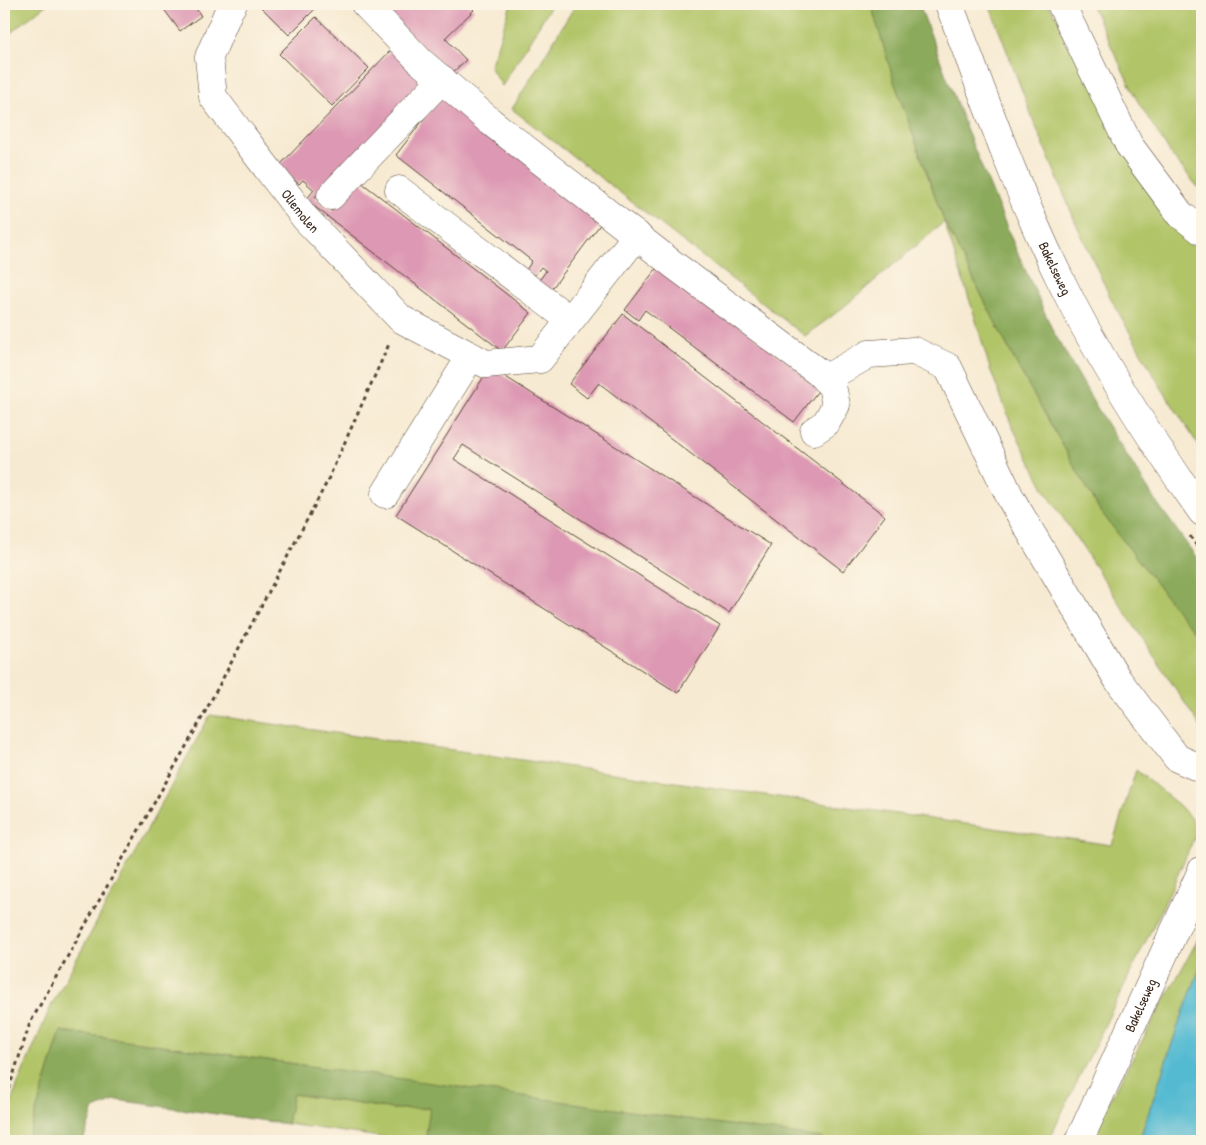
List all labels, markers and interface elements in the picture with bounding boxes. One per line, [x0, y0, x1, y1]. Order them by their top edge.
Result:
street label: Oliemolen [277, 185, 324, 237]
street label: Bakelseweg [1035, 239, 1076, 299]
street label: Bakelseweg [1120, 975, 1161, 1035]

